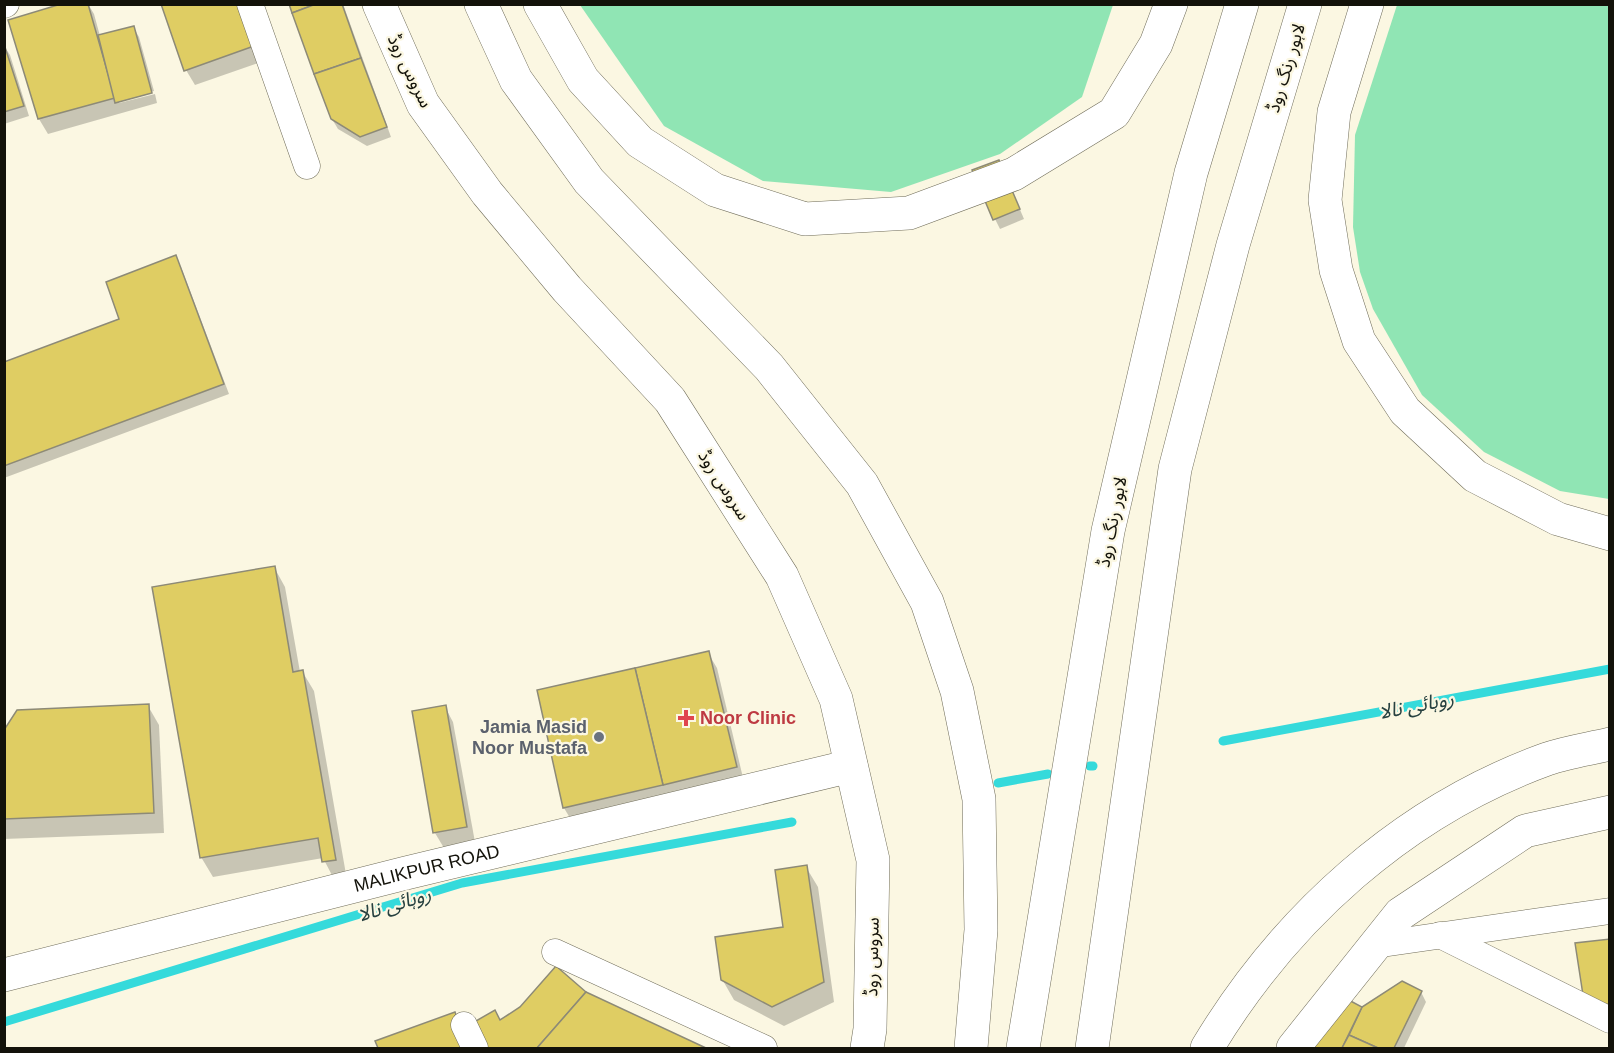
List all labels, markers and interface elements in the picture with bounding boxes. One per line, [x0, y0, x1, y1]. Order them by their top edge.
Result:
street label: لاہور رنگ روڈ [1263, 21, 1310, 115]
street label: سروس روڈ [383, 31, 436, 111]
street label: سروس روڈ [693, 446, 754, 524]
street label: لاہور رنگ روڈ [1093, 475, 1132, 569]
water label: روہائی نالا [1377, 687, 1456, 724]
place label: Noor Clinic [700, 708, 796, 728]
marker: Noor Clinic [677, 709, 695, 727]
place label: Jamia Masid Noor Mustafa [472, 717, 588, 758]
marker: Jamia Masid Noor Mustafa [592, 730, 606, 744]
street label: MALIKPUR ROAD [352, 841, 502, 896]
water label: روہائی نالا [354, 882, 434, 927]
street label: سروس روڈ [861, 917, 884, 997]

